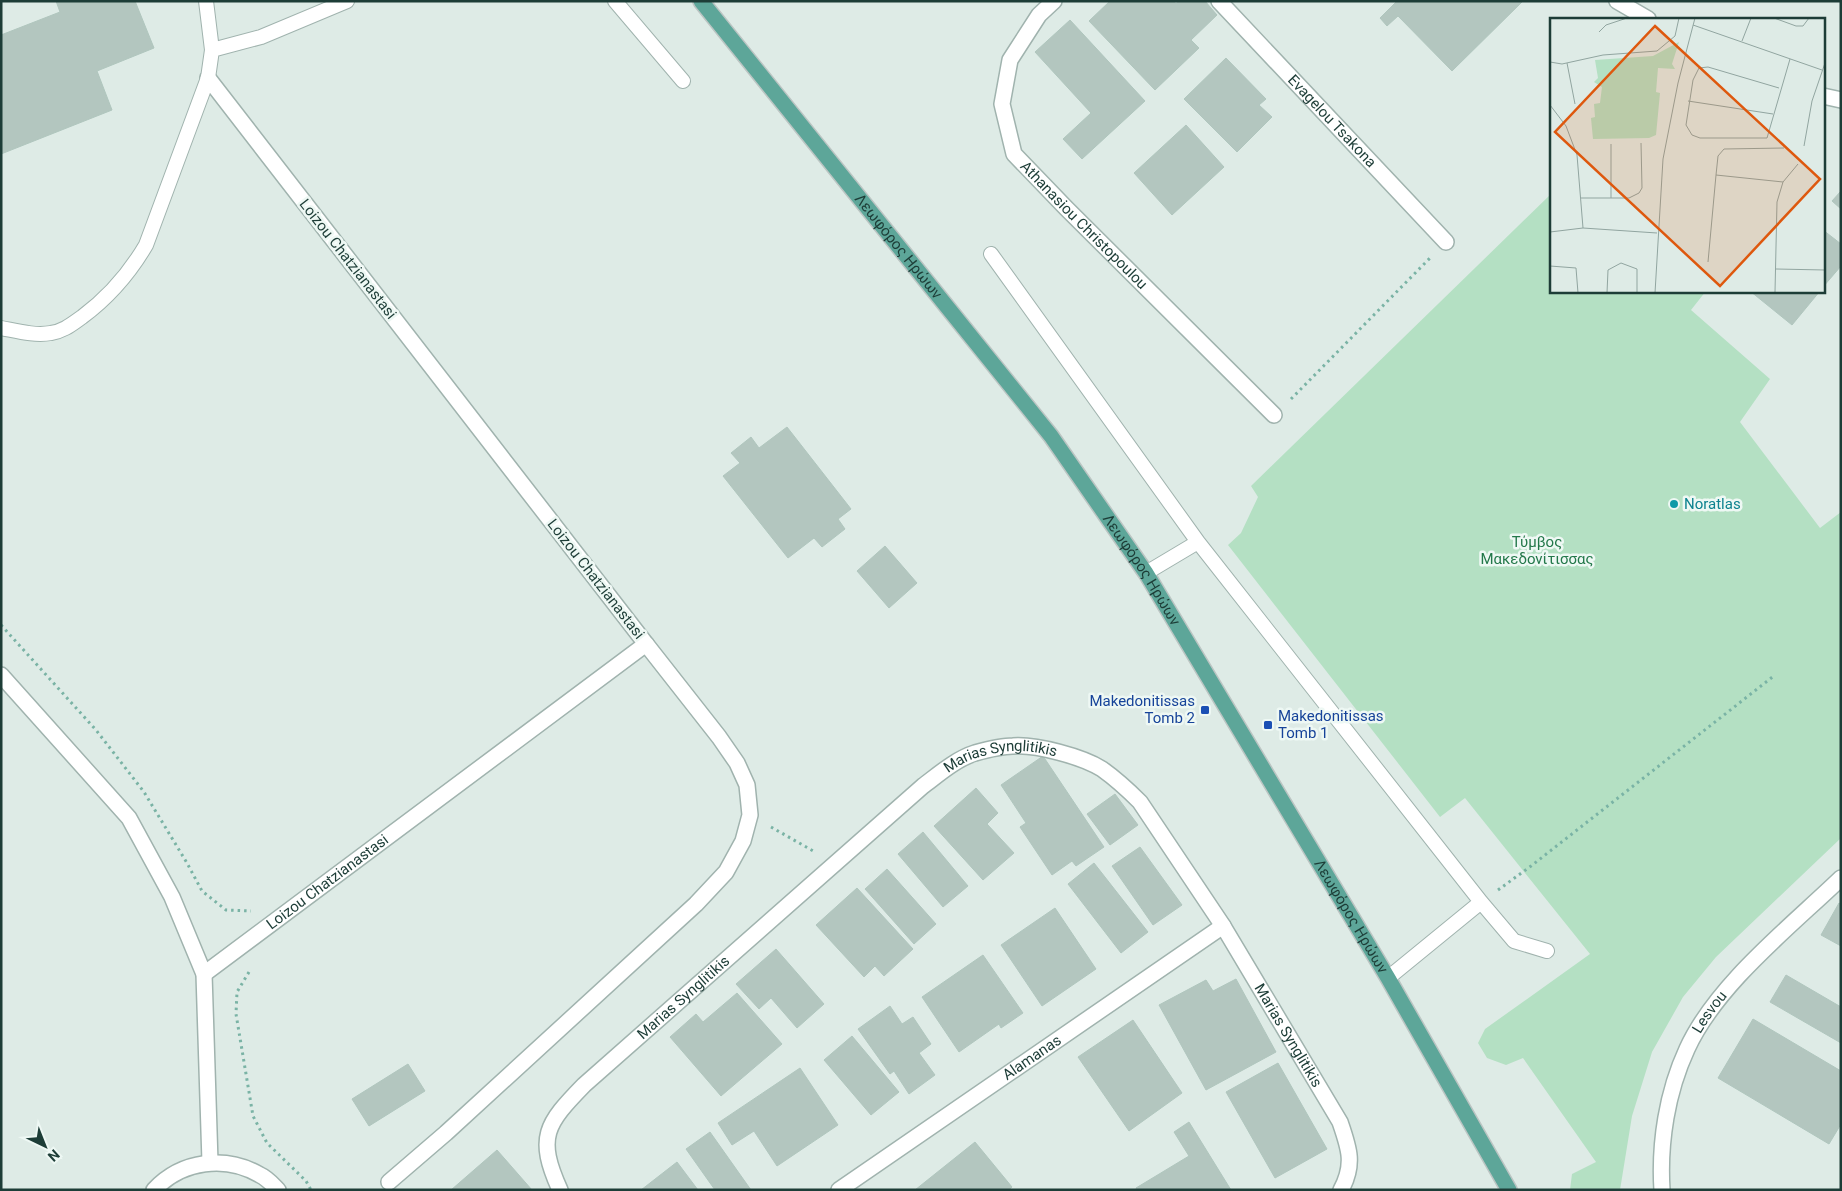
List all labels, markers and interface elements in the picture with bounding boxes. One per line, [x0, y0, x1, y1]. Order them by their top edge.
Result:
inset map [1550, 18, 1824, 292]
street label: Evagelou Tsakona [1284, 71, 1380, 171]
street label: Athanasiou Christopoulou [1017, 157, 1151, 293]
street label: Λεωφόρος Ηρώων [851, 190, 946, 302]
street label: Loizou Chatzianastasi [296, 195, 400, 323]
place label: Noratlas [1684, 495, 1741, 513]
marker: Noratlas [1668, 498, 1680, 510]
street label: Λεωφόρος Ηρώων [1099, 511, 1184, 629]
street label: Loizou Chatzianastasi [544, 515, 648, 643]
park label: Τύμβος Μακεδονίτισσας [1480, 533, 1594, 568]
place label: Makedonitissas Tomb 2 [1089, 692, 1195, 727]
marker: Makedonitissas Tomb 2 [1199, 704, 1211, 716]
place label: Makedonitissas Tomb 1 [1278, 707, 1384, 742]
marker: Makedonitissas Tomb 1 [1262, 719, 1274, 731]
street label: Marias Synglitikis [940, 737, 1059, 777]
street label: Loizou Chatzianastasi [263, 831, 392, 933]
street label: Λεωφόρος Ηρώων [1310, 856, 1392, 977]
street label: Marias Synglitikis [633, 952, 733, 1043]
street label: Marias Synglitikis [1250, 980, 1326, 1090]
street label: Lesvou [1688, 987, 1731, 1036]
street label: Alamanas [999, 1031, 1065, 1084]
north arrow [20, 1121, 70, 1171]
text: N [45, 1146, 63, 1165]

